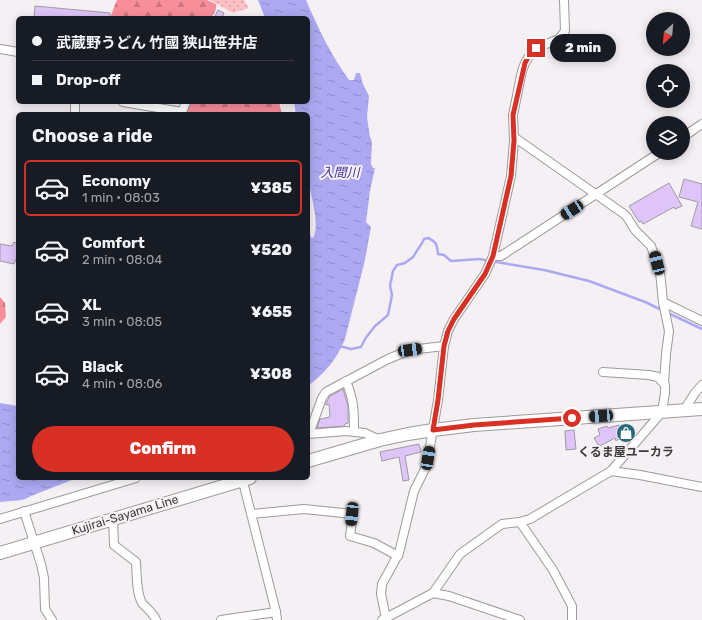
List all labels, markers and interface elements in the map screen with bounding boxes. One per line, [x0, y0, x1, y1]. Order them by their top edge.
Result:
north arrow [646, 12, 690, 56]
map controls [646, 12, 690, 160]
text: 武蔵野うどん 竹國 狭山笹井店 [56, 34, 257, 52]
callout: 2 min [550, 34, 616, 62]
route end [527, 39, 545, 57]
text: 2 min [565, 40, 601, 55]
button: locate [646, 64, 690, 108]
text: Drop-off [56, 71, 120, 89]
button: layers [646, 116, 690, 160]
text: Choose a ride [32, 125, 153, 147]
water label: 入間川 [320, 165, 361, 180]
icon: car [34, 170, 70, 206]
text: Economy [82, 172, 151, 190]
text: ¥385 [251, 179, 292, 197]
text: 1 min · 08:03 [82, 190, 160, 205]
car [559, 198, 585, 222]
icon: car [34, 232, 70, 268]
text: Comfort [82, 234, 145, 252]
text: ¥520 [251, 241, 292, 259]
car [648, 250, 666, 276]
text: 2 min · 08:04 [82, 252, 162, 267]
icon: car [34, 294, 70, 330]
text: XL [82, 296, 101, 314]
text: ¥655 [251, 303, 292, 321]
text: 3 min · 08:05 [82, 314, 162, 329]
car [397, 342, 423, 358]
icon: car [34, 356, 70, 392]
text: Black [82, 358, 123, 376]
text: ¥308 [250, 365, 292, 383]
text: 4 min · 08:06 [82, 376, 162, 391]
route start [563, 409, 581, 427]
car [589, 409, 613, 423]
shop icon: くるま屋ユーカラ [615, 422, 637, 444]
button: Confirm [32, 426, 294, 472]
car [420, 445, 436, 471]
place label: くるま屋ユーカラ [578, 445, 674, 459]
street label: Kujirai-Sayama Line [70, 492, 180, 538]
car [345, 501, 359, 527]

